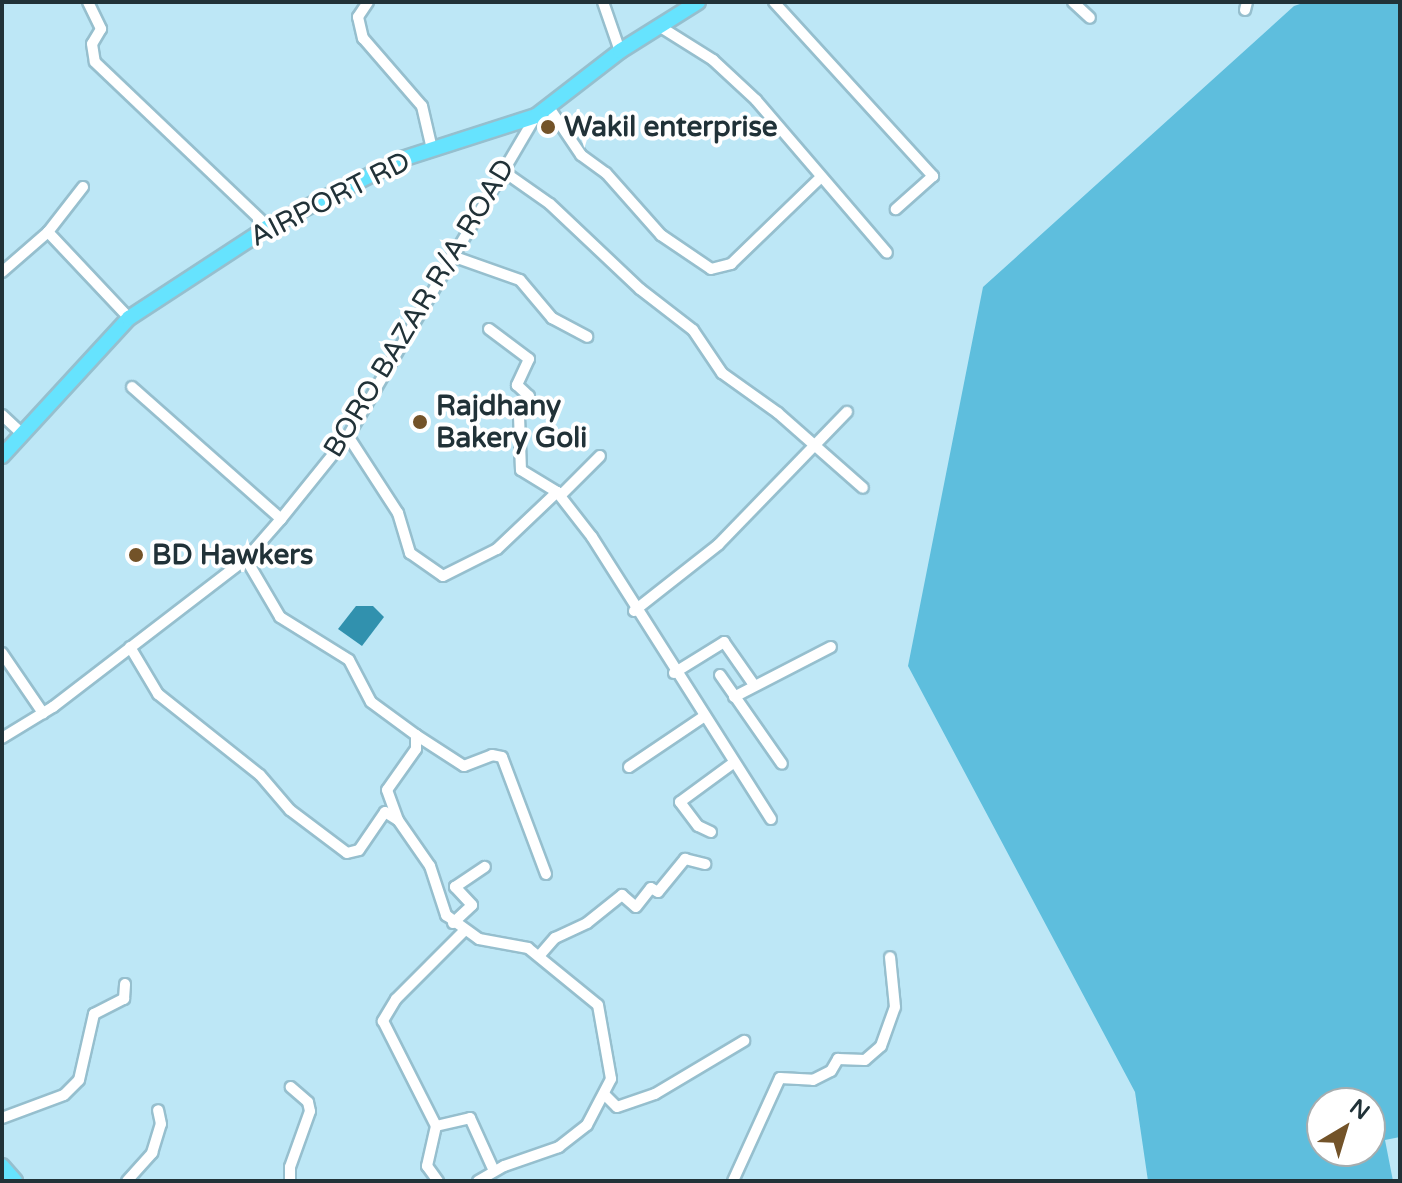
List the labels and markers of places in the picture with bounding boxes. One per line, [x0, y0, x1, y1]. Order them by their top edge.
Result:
place label: Wakil enterprise [564, 110, 778, 144]
marker: Wakil enterprise [539, 118, 557, 136]
place label: Rajdhany Bakery Goli [436, 389, 587, 455]
marker: Rajdhany Bakery Goli [411, 413, 429, 431]
place label: BD Hawkers [152, 538, 314, 572]
marker: BD Hawkers [127, 546, 145, 564]

